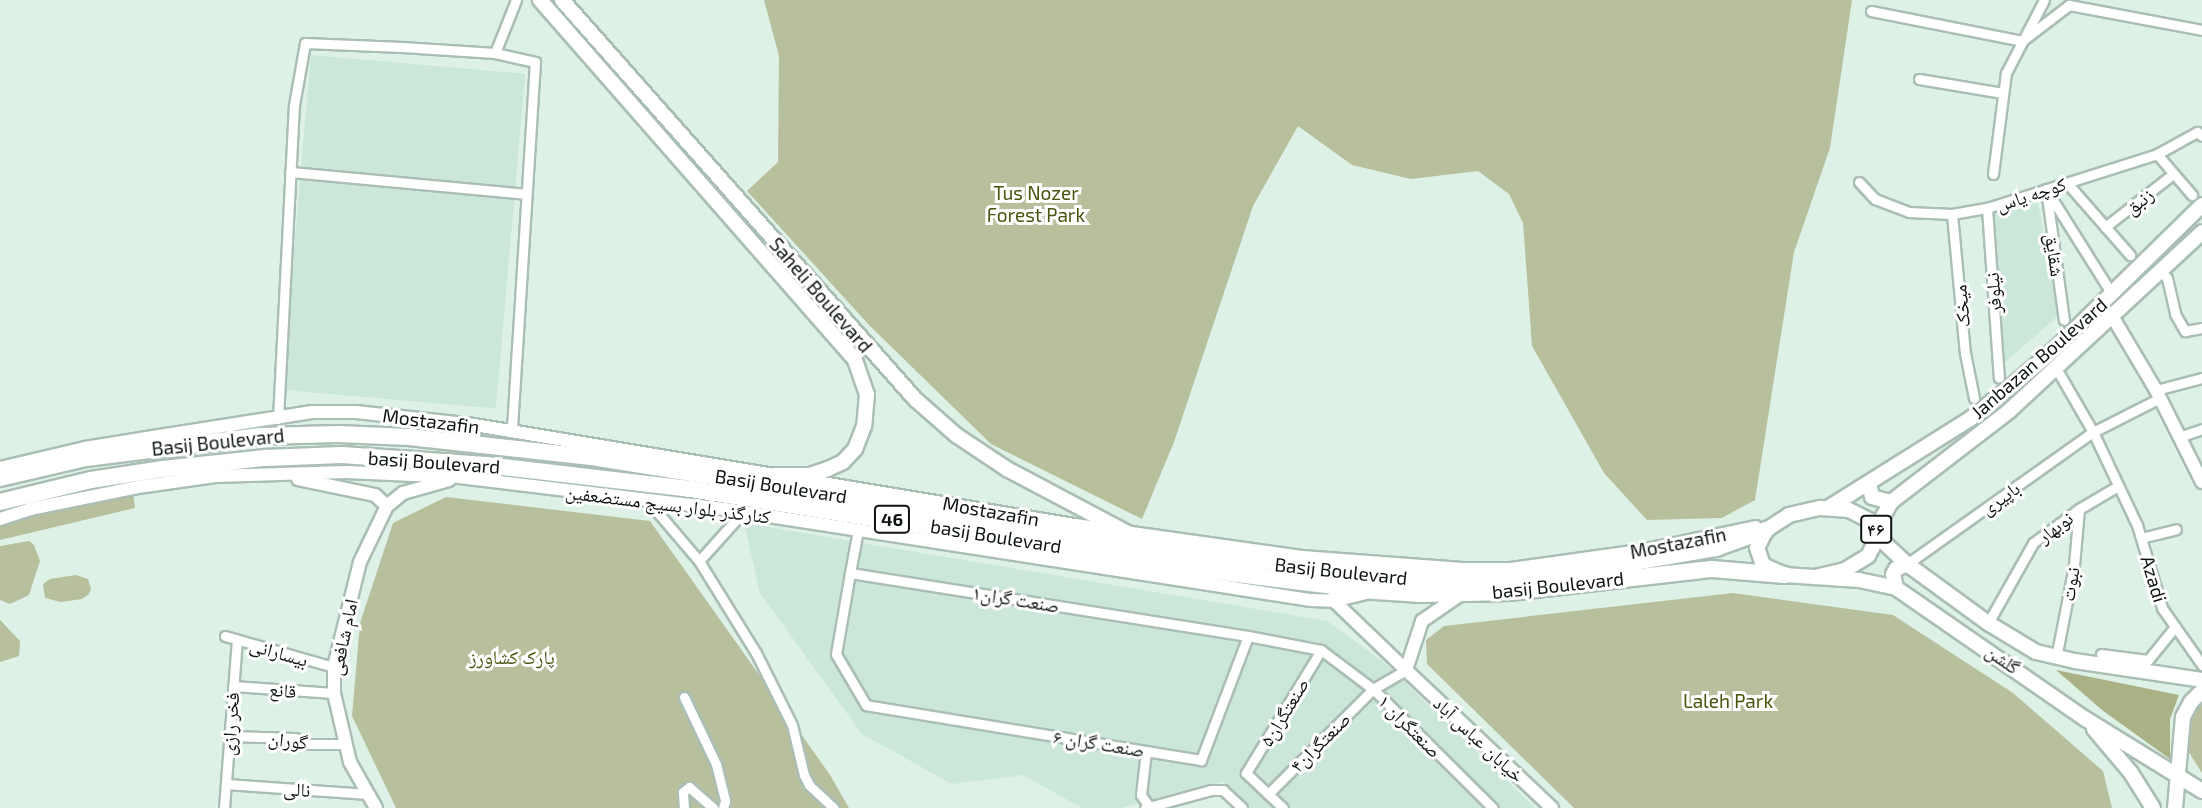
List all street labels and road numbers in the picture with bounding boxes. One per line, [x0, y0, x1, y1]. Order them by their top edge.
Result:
street label: کوچه یاس [1993, 172, 2069, 216]
street label: زنبق [2120, 183, 2158, 219]
street label: شقایق [2041, 232, 2069, 278]
street label: Saheli Boulevard [765, 233, 877, 357]
street label: نیلوفر [1980, 272, 2006, 314]
street label: میخک [1948, 284, 1974, 328]
street label: Janbazan Boulevard [1966, 293, 2112, 423]
street label: Mostazafin [381, 404, 481, 438]
street label: Basij Boulevard [150, 424, 286, 460]
street label: basij Boulevard [367, 446, 501, 478]
street label: Basij Boulevard [713, 464, 849, 508]
street label: باپیری [1976, 476, 2024, 520]
street label: کنارگذر بلوار بسیج مستضعفین [564, 480, 772, 528]
street label: Mostazafin [941, 491, 1041, 531]
road number: 46 [873, 504, 911, 534]
street label: نوبهار [2033, 506, 2077, 548]
street label: basij Boulevard [929, 514, 1063, 558]
road number: ۴۶ [1858, 514, 1894, 544]
street label: Mostazafin [1628, 523, 1728, 563]
street label: Basij Boulevard [1273, 553, 1409, 589]
street label: Azadi [2136, 553, 2172, 605]
street label: نبوت [2056, 565, 2084, 603]
street label: basij Boulevard [1491, 567, 1625, 603]
street label: صنعت گران۱ [971, 581, 1061, 617]
street label: امام شافعی [324, 597, 362, 677]
street label: بیسارانی [247, 633, 311, 671]
street label: گلشن [1982, 639, 2024, 679]
street label: صنعتگران۵ [1255, 674, 1313, 750]
street label: قانع [268, 677, 298, 703]
street label: ۱ صنعتگران [1374, 690, 1446, 762]
street label: خیابان عباس آباد [1429, 691, 1529, 787]
street label: فخر رازی [216, 692, 244, 756]
street label: صنعتگران۴ [1285, 707, 1355, 777]
street label: صنعت گران ۶ [1052, 725, 1146, 761]
street label: گوران [267, 726, 309, 754]
street label: نالی [283, 777, 311, 801]

